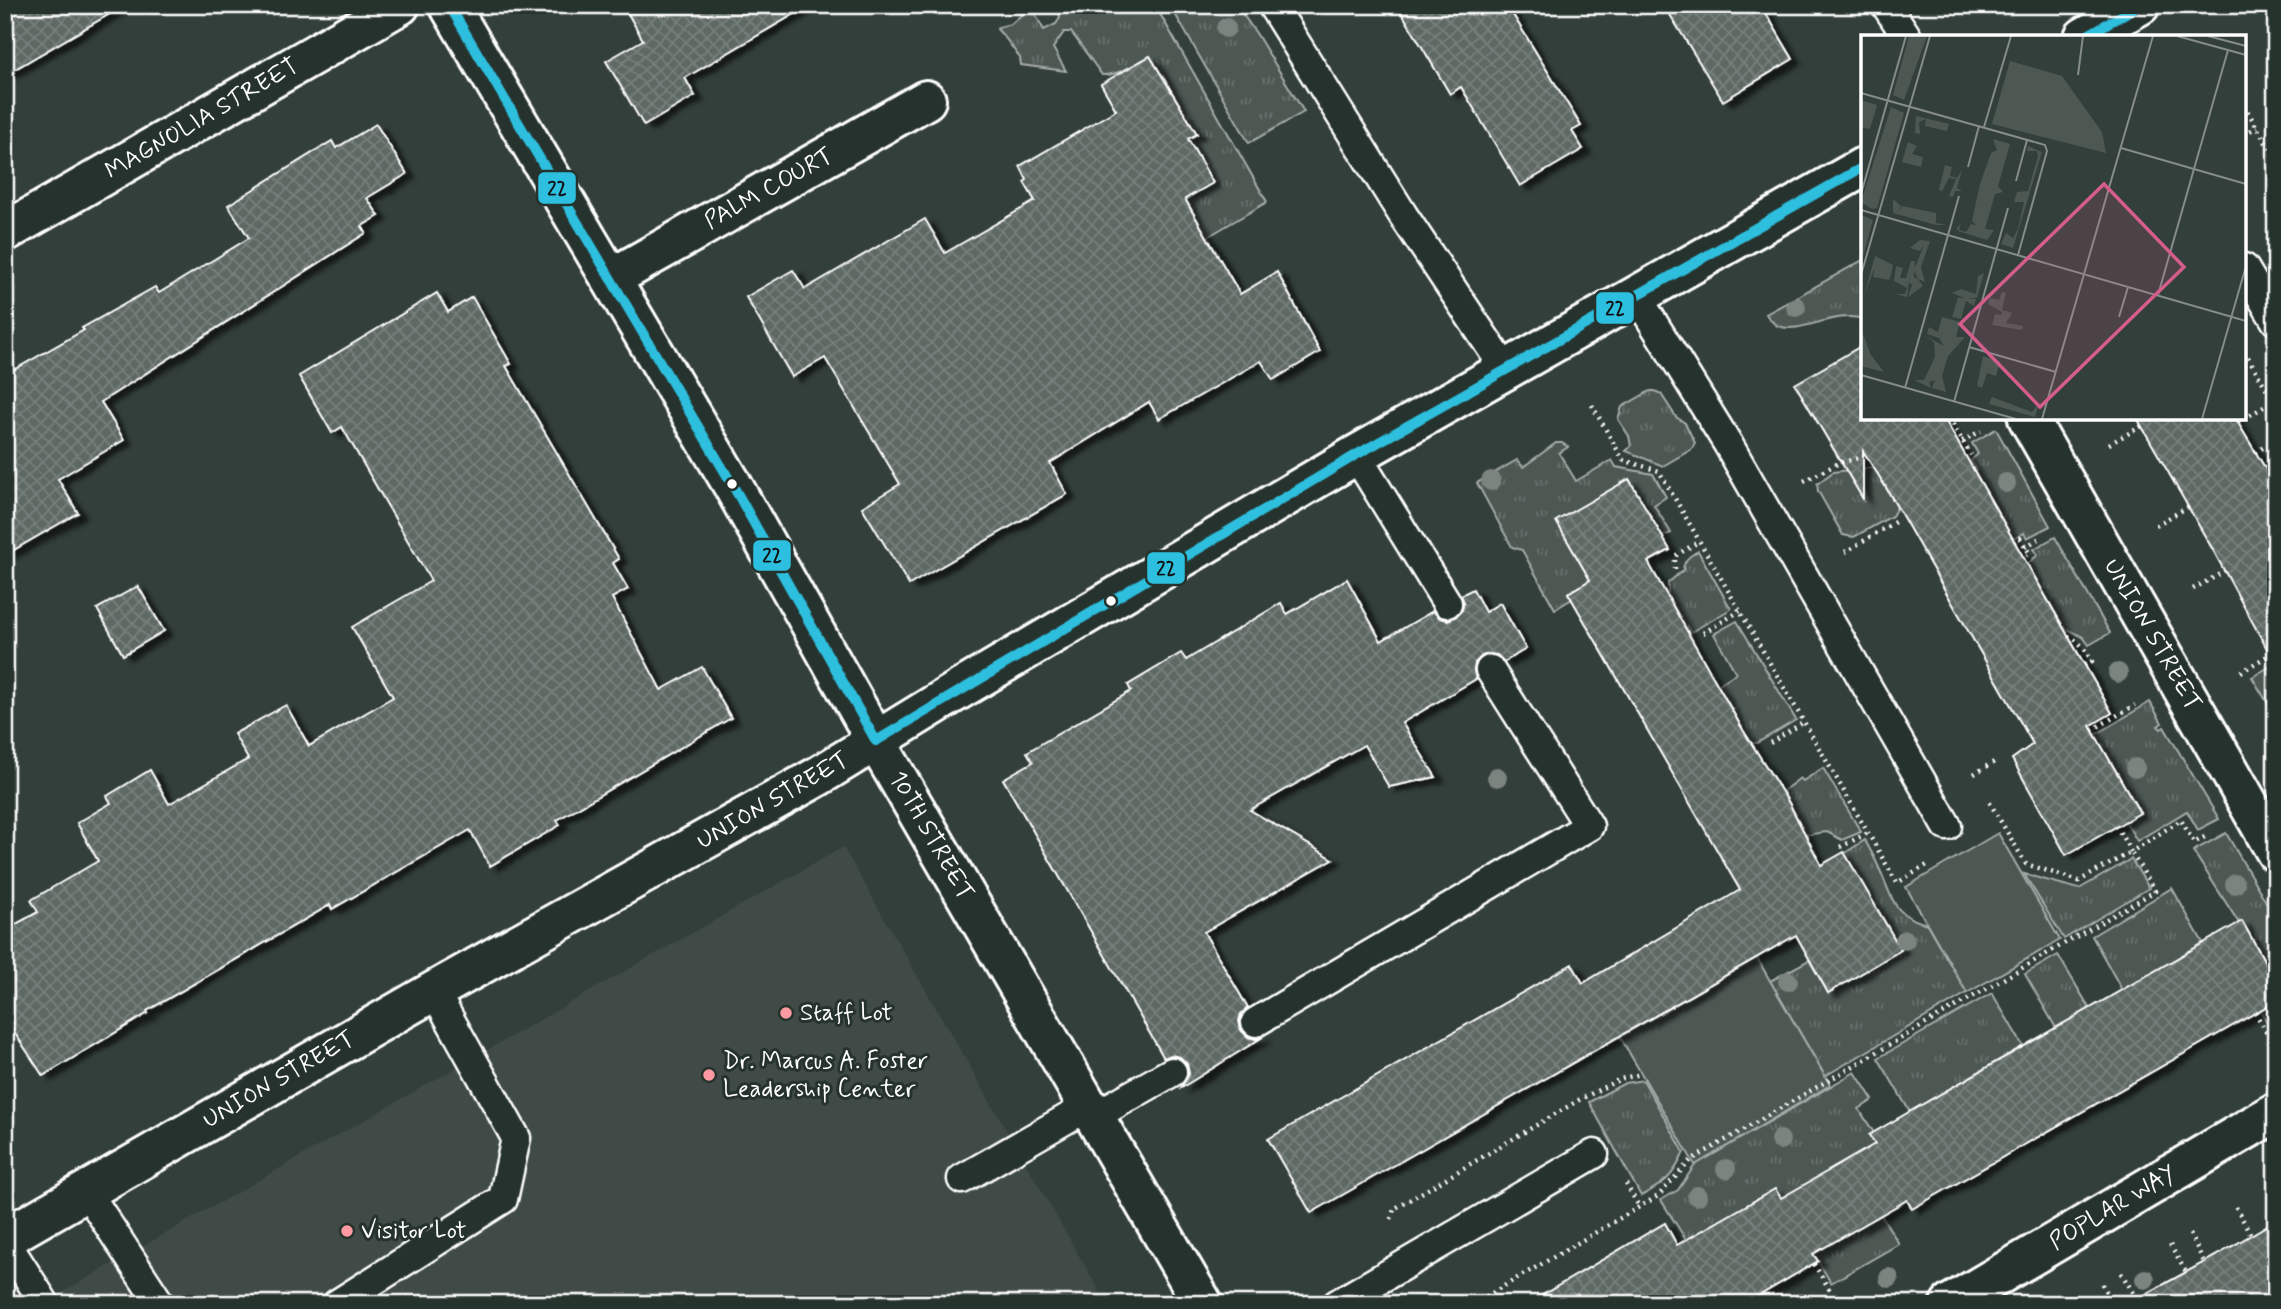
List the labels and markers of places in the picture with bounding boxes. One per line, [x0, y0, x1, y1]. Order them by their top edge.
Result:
unlabelled marker [725, 477, 739, 491]
unlabelled marker [1104, 594, 1118, 608]
place label: Staff Lot [800, 998, 893, 1029]
marker: Staff Lot [778, 1005, 794, 1021]
place label: Dr. Marcus A. Foster Leadership Center [723, 1046, 928, 1105]
marker: Dr. Marcus A. Foster Leadership Center [701, 1067, 717, 1083]
place label: Visitor Lot [361, 1216, 467, 1247]
marker: Visitor Lot [339, 1223, 355, 1239]

